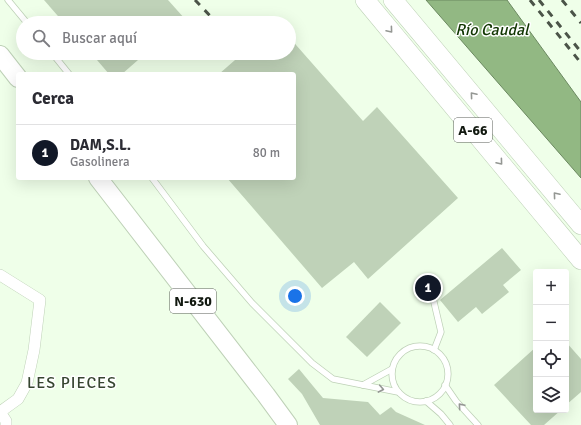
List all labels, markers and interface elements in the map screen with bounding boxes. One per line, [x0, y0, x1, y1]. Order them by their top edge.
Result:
search box [16, 16, 296, 60]
water label: Río Caudal [455, 20, 530, 40]
one-way arrow [385, 25, 392, 33]
icon: search [30, 27, 52, 49]
text: Buscar aquí [62, 29, 137, 47]
text: Cerca [32, 88, 74, 109]
one-way arrow [470, 93, 477, 100]
road number: A-66 [454, 118, 492, 142]
text: DAM,S.L. [70, 136, 131, 154]
text: 1 [41, 145, 49, 161]
text: 80 m [253, 145, 280, 161]
text: Gasolinera [70, 154, 130, 170]
one-way arrow [495, 158, 502, 165]
one-way arrow [554, 193, 561, 200]
map controls [533, 269, 569, 413]
button: + [533, 269, 569, 305]
pin: 1 [415, 273, 441, 303]
your location [285, 286, 305, 306]
road number: N-630 [170, 289, 216, 313]
button: − [533, 305, 569, 341]
button: locate [533, 341, 569, 377]
district label: LES PIECES [27, 373, 117, 393]
button: layers [533, 377, 569, 413]
one-way arrow [378, 384, 384, 392]
one-way arrow [458, 403, 465, 410]

